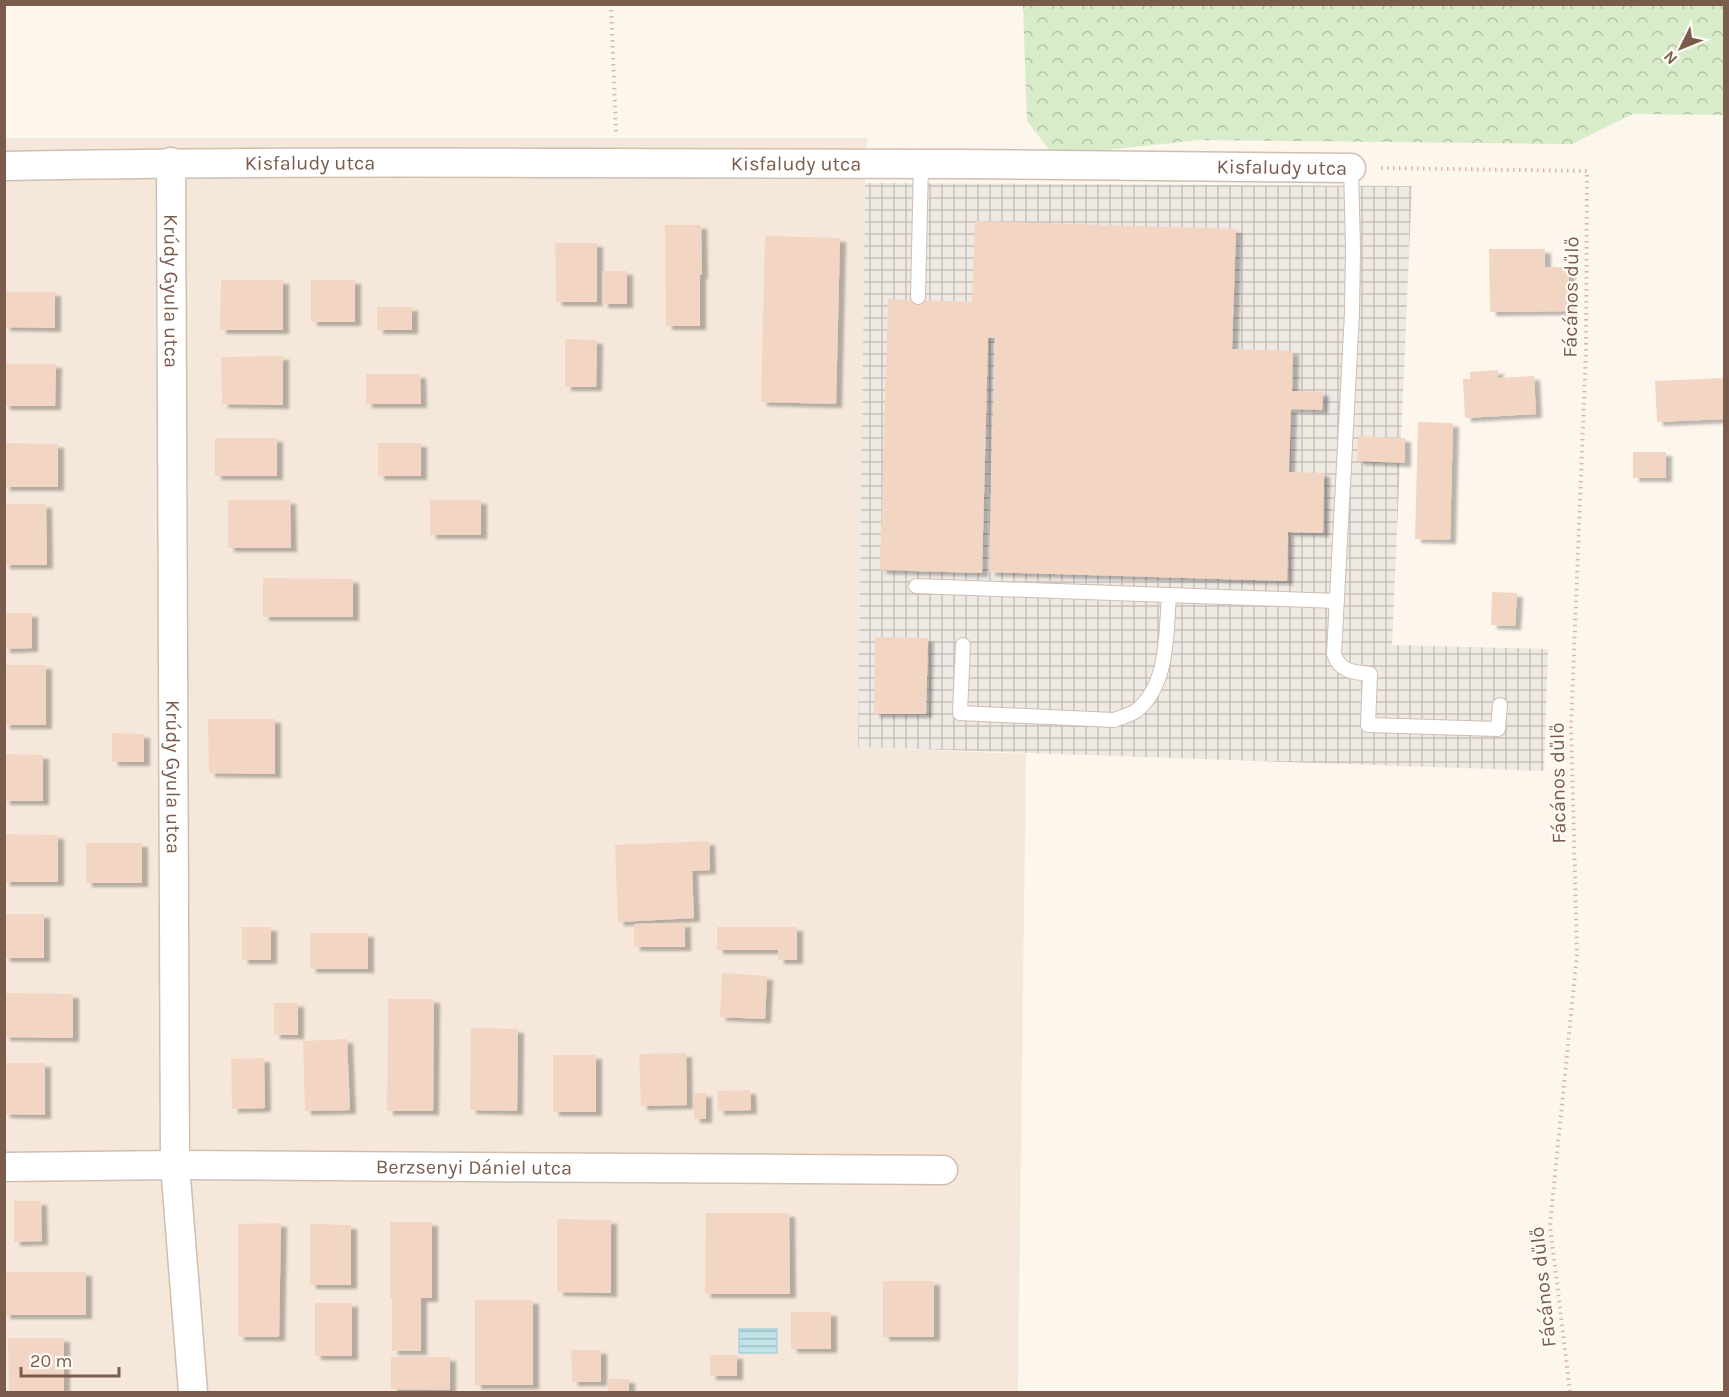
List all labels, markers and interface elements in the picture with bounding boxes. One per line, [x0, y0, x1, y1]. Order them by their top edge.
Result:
north arrow [1651, 18, 1711, 78]
text: N [1660, 47, 1681, 69]
street label: Kisfaludy utca [245, 151, 375, 174]
street label: Kisfaludy utca [731, 152, 861, 175]
street label: Kisfaludy utca [1216, 155, 1347, 179]
street label: Krúdy Gyula utca [160, 214, 183, 368]
street label: Fácános dűlő [1558, 236, 1584, 358]
street label: Krúdy Gyula utca [162, 700, 185, 854]
street label: Fácános dűlő [1545, 722, 1571, 844]
street label: Berzsenyi Dániel utca [376, 1155, 572, 1179]
street label: Fácános dűlő [1525, 1226, 1561, 1348]
scale bar [21, 1340, 118, 1378]
text: 20 m [30, 1350, 72, 1372]

